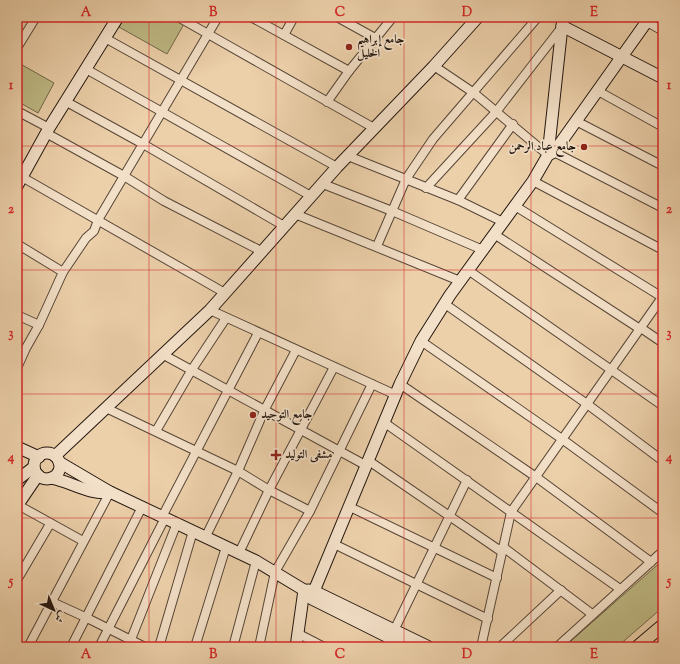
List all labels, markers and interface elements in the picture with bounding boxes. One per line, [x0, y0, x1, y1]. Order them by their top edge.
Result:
text: A [81, 4, 92, 22]
text: B [209, 4, 218, 22]
text: C [335, 4, 345, 22]
text: D [462, 4, 472, 22]
text: E [590, 4, 598, 22]
place label: جامع إبراهيم الخليل [357, 31, 404, 63]
marker: جامع إبراهيم الخليل [344, 42, 354, 52]
text: 1 [9, 77, 14, 95]
text: 1 [667, 77, 672, 95]
place label: جامع عباد الرحمن [509, 138, 576, 158]
marker: جامع عباد الرحمن [579, 142, 589, 152]
text: 2 [8, 201, 15, 219]
text: 2 [666, 201, 673, 219]
text: 3 [8, 325, 14, 343]
text: 3 [666, 325, 672, 343]
place label: جامع التوحيد [261, 406, 312, 426]
marker: جامع التوحيد [248, 410, 258, 420]
place label: مشفى التوليد [285, 446, 333, 464]
text: 4 [7, 449, 15, 467]
marker: مشفى التوليد [270, 449, 282, 461]
text: 4 [665, 449, 673, 467]
text: 5 [8, 573, 14, 591]
text: 5 [666, 573, 672, 591]
north arrow [34, 590, 74, 630]
text: ش [51, 607, 70, 626]
text: A [81, 646, 92, 664]
text: B [209, 646, 218, 664]
text: C [335, 646, 345, 664]
text: D [462, 646, 472, 664]
text: E [590, 646, 598, 664]

